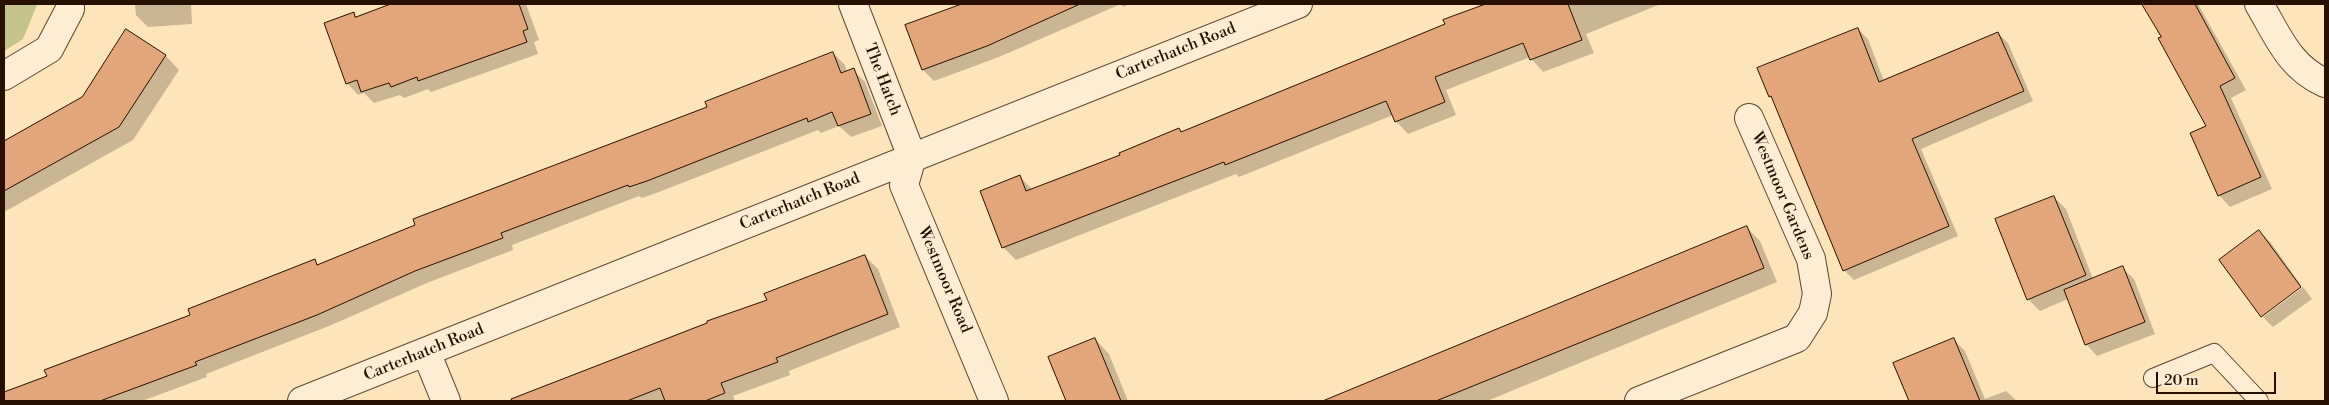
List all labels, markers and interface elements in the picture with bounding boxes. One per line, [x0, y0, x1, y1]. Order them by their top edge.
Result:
street label: Carterhatch Road [1113, 19, 1239, 85]
street label: The Hatch [859, 41, 905, 119]
street label: Westmoor Gardens [1746, 129, 1818, 263]
street label: Carterhatch Road [737, 169, 863, 235]
street label: Westmoor Road [913, 224, 975, 336]
street label: Carterhatch Road [361, 320, 487, 386]
scale bar [2159, 362, 2279, 394]
text: 20 m [2164, 371, 2199, 390]

